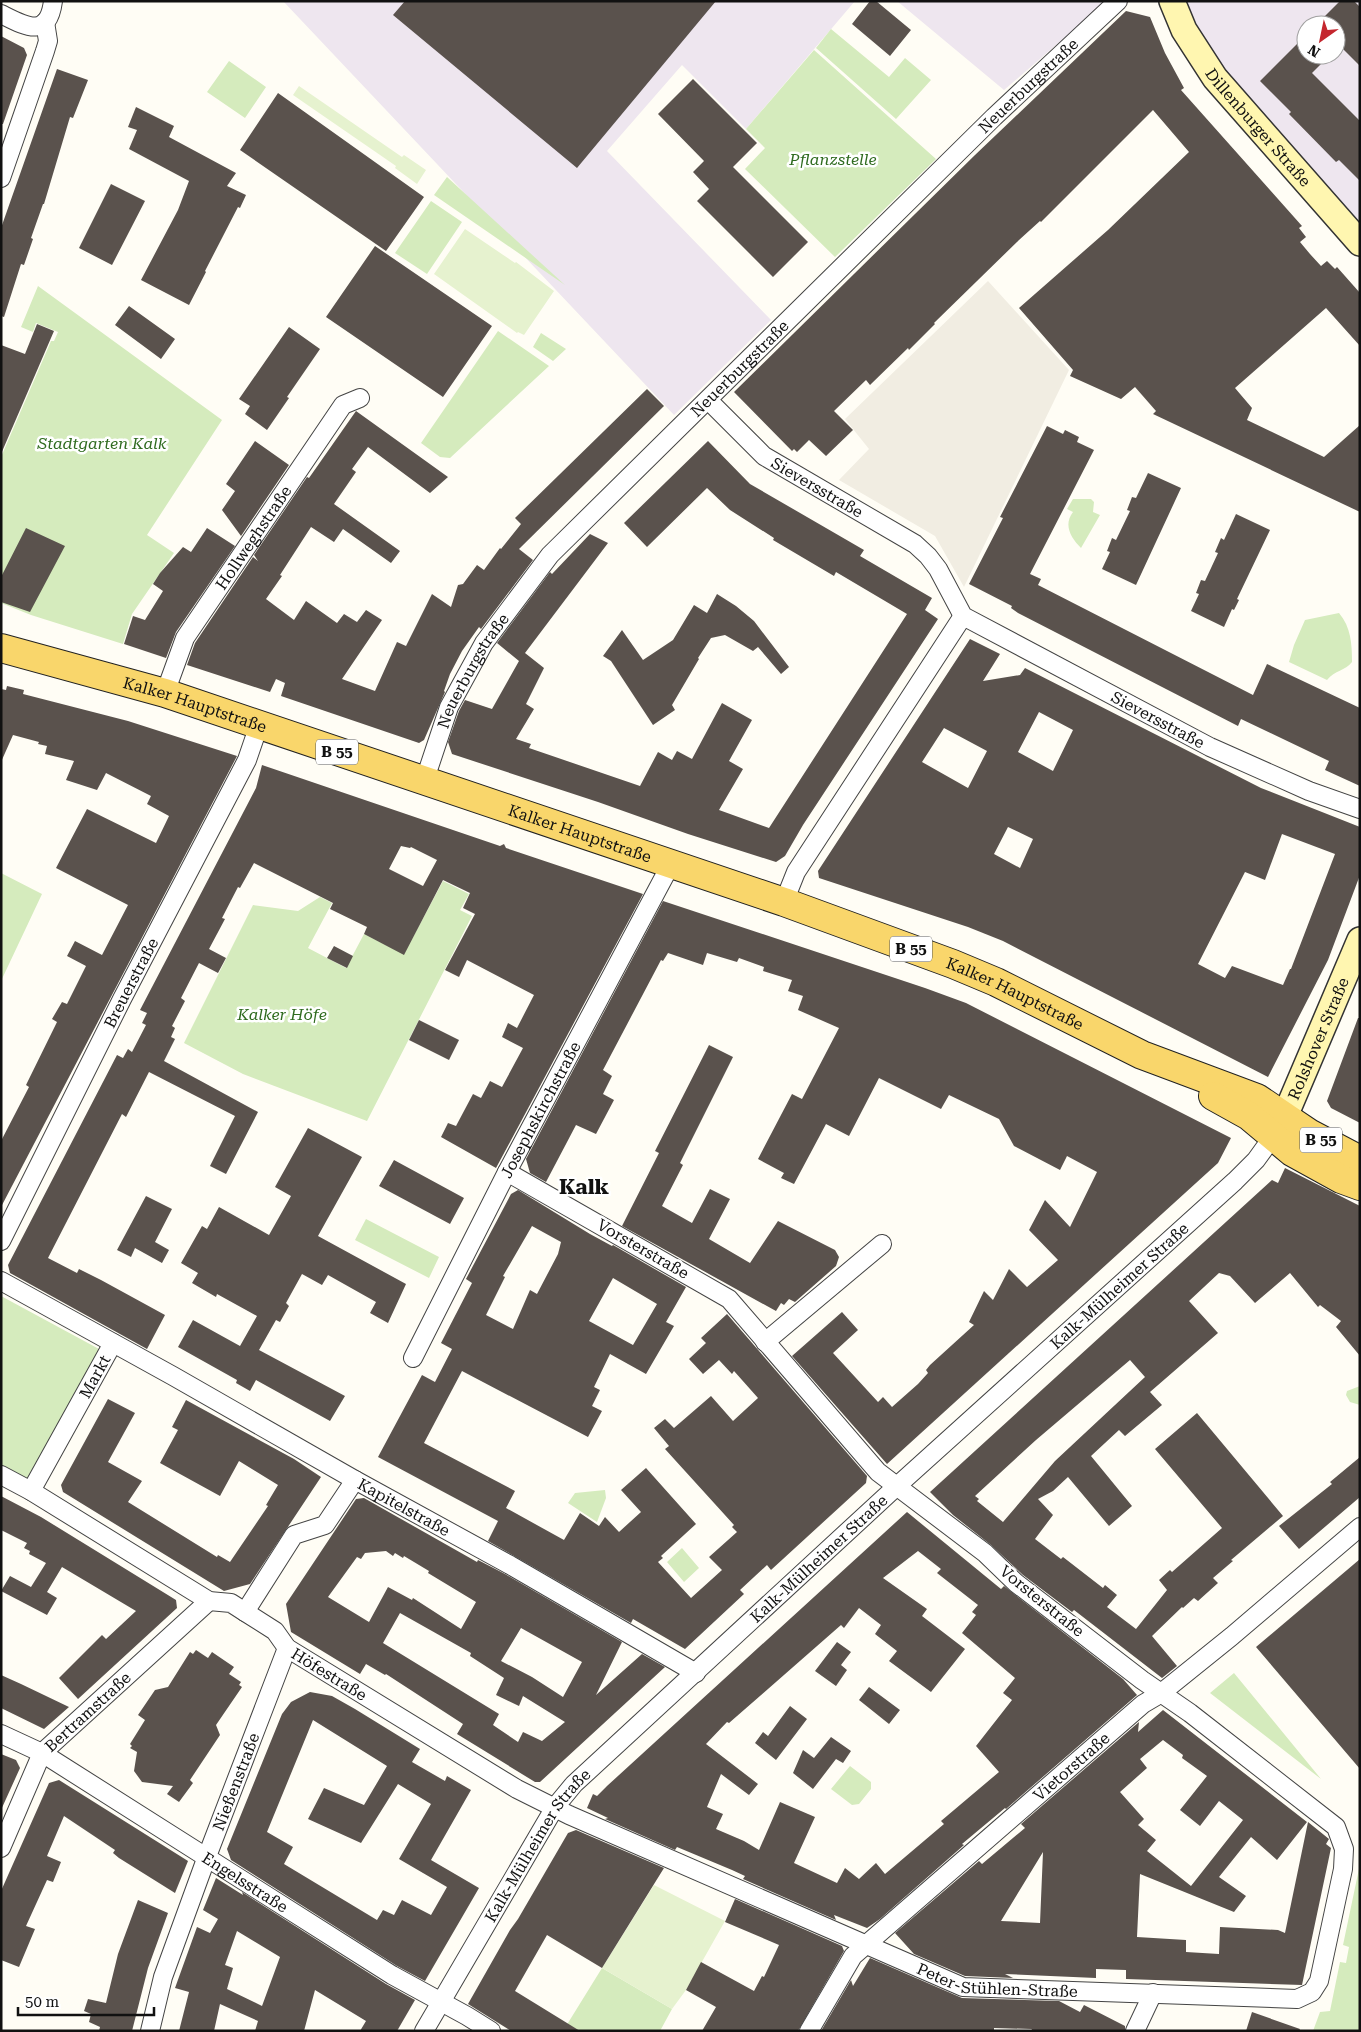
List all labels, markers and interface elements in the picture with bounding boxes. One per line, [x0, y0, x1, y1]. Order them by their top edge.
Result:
north arrow [1296, 15, 1346, 65]
street label: Neuerburgstraße [974, 34, 1082, 137]
text: N [1305, 41, 1323, 61]
street label: Dillenburger Straße [1202, 64, 1315, 190]
park label: Pflanzstelle [788, 150, 877, 169]
street label: Neuerburgstraße [686, 316, 792, 421]
park label: Stadtgarten Kalk [37, 434, 167, 453]
street label: Sieversstraße [768, 453, 867, 521]
street label: Hollweghstraße [211, 482, 295, 593]
street label: Neuerburgstraße [433, 609, 513, 731]
street label: Kalker Hauptstraße [121, 672, 269, 736]
street label: Sieversstraße [1108, 687, 1208, 752]
road number: B 55 [316, 740, 358, 764]
street label: Kalker Hauptstraße [506, 800, 654, 866]
street label: Breuerstraße [100, 934, 162, 1031]
road number: B 55 [890, 936, 932, 962]
street label: Kalker Hauptstraße [944, 953, 1087, 1034]
street label: Rolshover Straße [1284, 974, 1353, 1103]
park label: Kalker Höfe [236, 1005, 327, 1024]
street label: Josephskirchstraße [496, 1038, 584, 1181]
road number: B 55 [1300, 1128, 1342, 1152]
district label: Kalk [559, 1175, 610, 1199]
street label: Vorsterstraße [594, 1215, 692, 1283]
street label: Kalk-Mülheimer Straße [1046, 1218, 1192, 1353]
street label: Markt [75, 1351, 114, 1401]
street label: Kapitelstraße [354, 1474, 454, 1540]
street label: Kalk-Mülheimer Straße [746, 1490, 891, 1626]
street label: Vorsterstraße [996, 1561, 1088, 1641]
street label: Höfestraße [288, 1644, 371, 1704]
street label: Bertramstraße [41, 1668, 135, 1755]
street label: Vietorstraße [1029, 1728, 1113, 1805]
street label: Nießenstraße [208, 1730, 263, 1833]
street label: Kalk-Mülheimer Straße [480, 1764, 594, 1925]
street label: Engelsstraße [199, 1848, 292, 1916]
street label: Peter-Stühlen-Straße [914, 1959, 1078, 2001]
scale bar [18, 1984, 154, 2016]
text: 50 m [25, 1993, 60, 2011]

